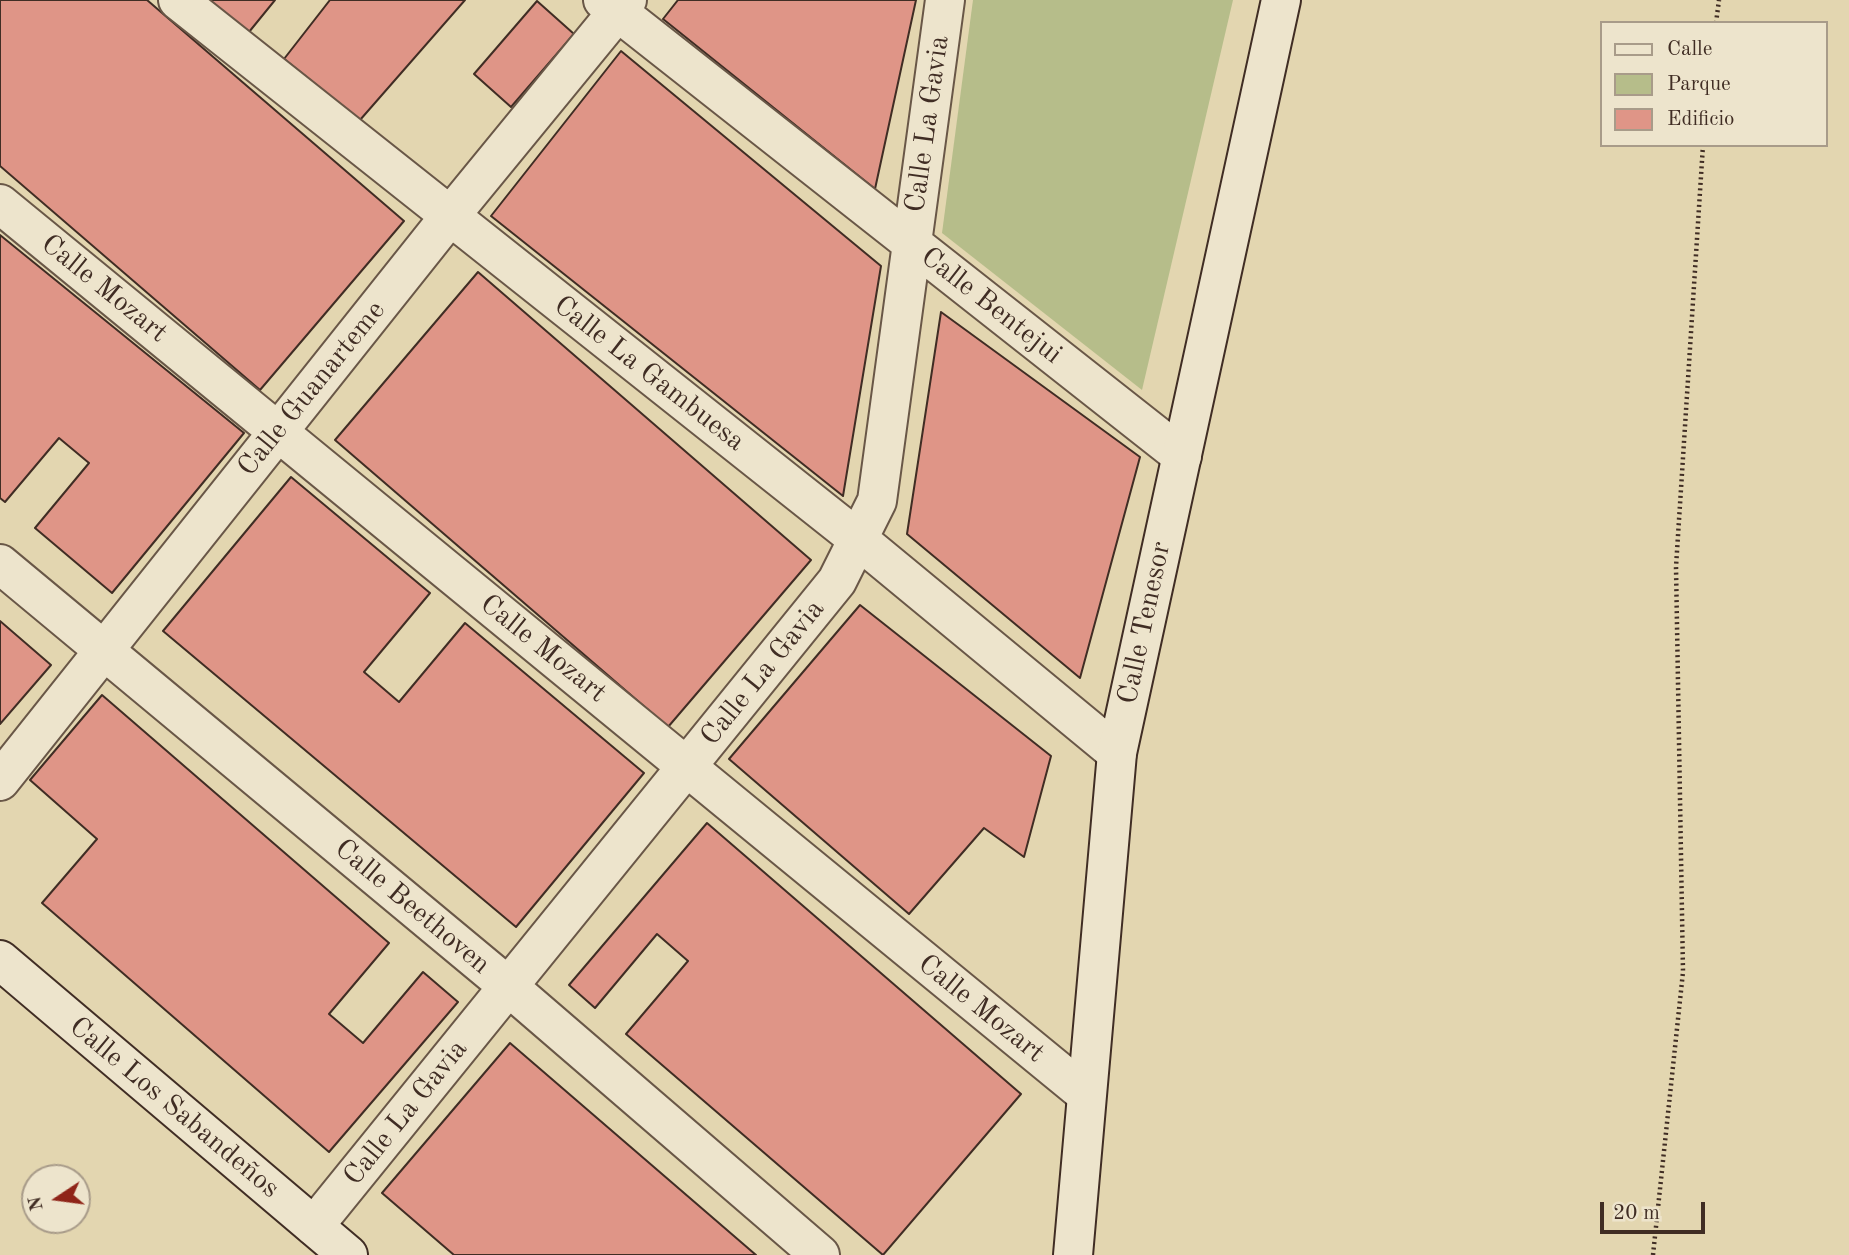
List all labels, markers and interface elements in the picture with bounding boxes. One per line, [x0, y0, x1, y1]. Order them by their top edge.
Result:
legend [1601, 21, 1828, 147]
street label: Calle La Gavia [899, 33, 957, 215]
text: Calle [1667, 39, 1712, 60]
text: Parque [1667, 74, 1731, 95]
text: Edificio [1667, 109, 1735, 130]
street label: Calle Mozart [34, 228, 174, 350]
street label: Calle Bentejui [914, 240, 1068, 372]
street label: Calle La Gambuesa [547, 289, 751, 459]
street label: Calle Guanarteme [231, 295, 393, 483]
street label: Calle Tenesor [1111, 539, 1179, 707]
street label: Calle Mozart [473, 588, 613, 710]
street label: Calle La Gavia [694, 593, 832, 753]
street label: Calle Beethoven [327, 832, 497, 982]
street label: Calle Mozart [911, 948, 1051, 1070]
street label: Calle Los Sabandeños [62, 1010, 286, 1206]
street label: Calle La Gavia [337, 1033, 475, 1193]
north arrow [21, 1164, 91, 1234]
scale bar [1604, 1188, 1709, 1232]
text: N [26, 1194, 48, 1213]
text: 20 m [1613, 1203, 1660, 1224]

